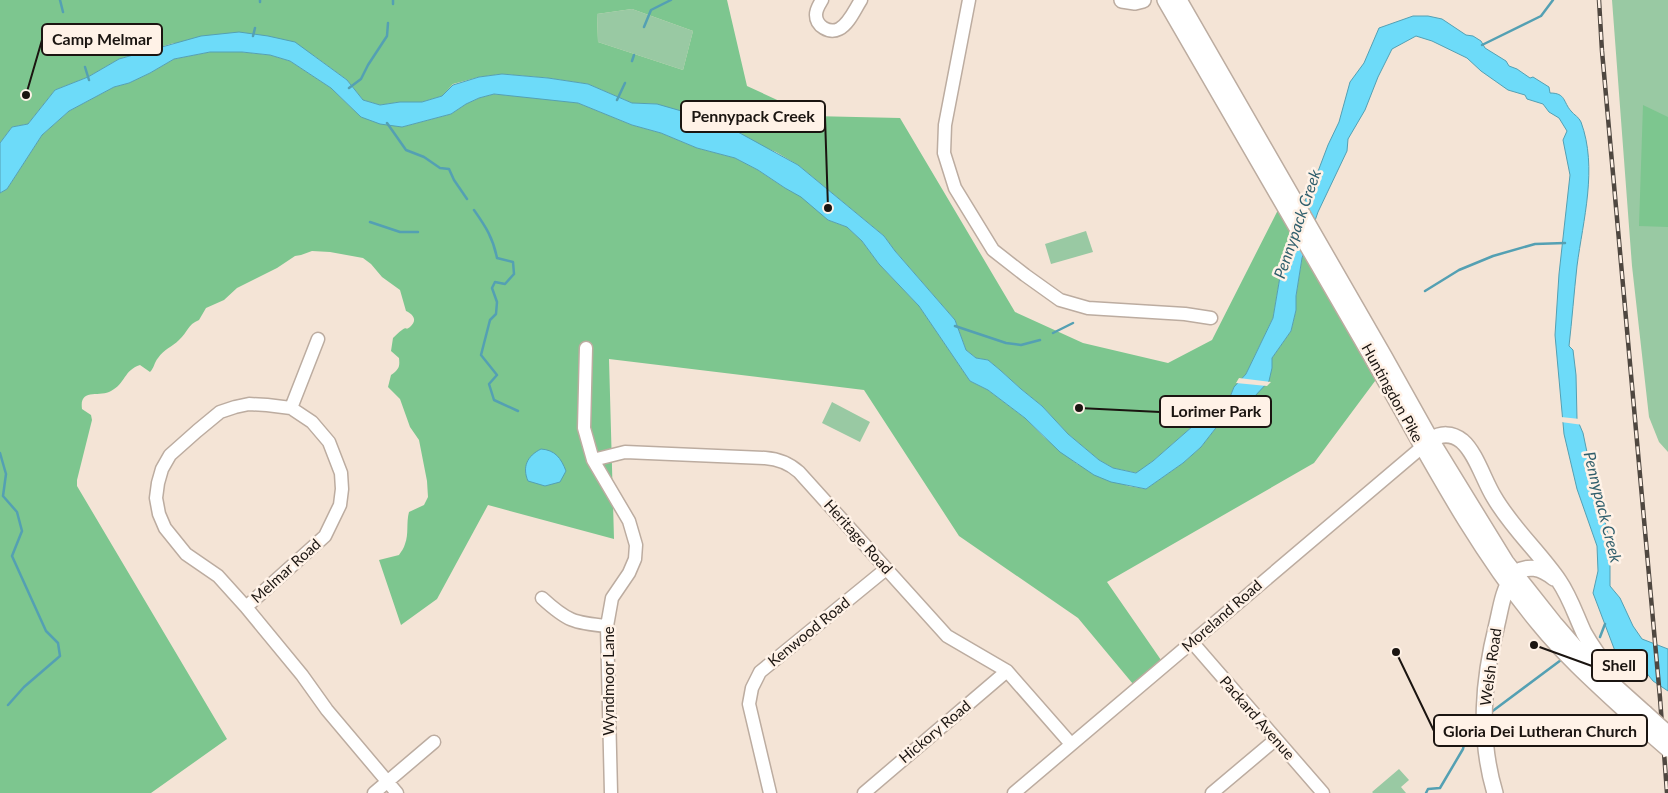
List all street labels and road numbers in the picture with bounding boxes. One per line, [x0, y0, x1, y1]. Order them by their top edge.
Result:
street label: Huntingdon Pike [1358, 340, 1427, 445]
street label: Heritage Road [821, 495, 897, 577]
street label: Melmar Road [247, 534, 324, 606]
street label: Moreland Road [1178, 576, 1265, 655]
street label: Kenwood Road [764, 593, 853, 670]
street label: Wyndmoor Lane [599, 626, 617, 736]
street label: Welsh Road [1476, 627, 1504, 707]
street label: Packard Avenue [1217, 672, 1299, 763]
street label: Hickory Road [895, 696, 974, 766]

